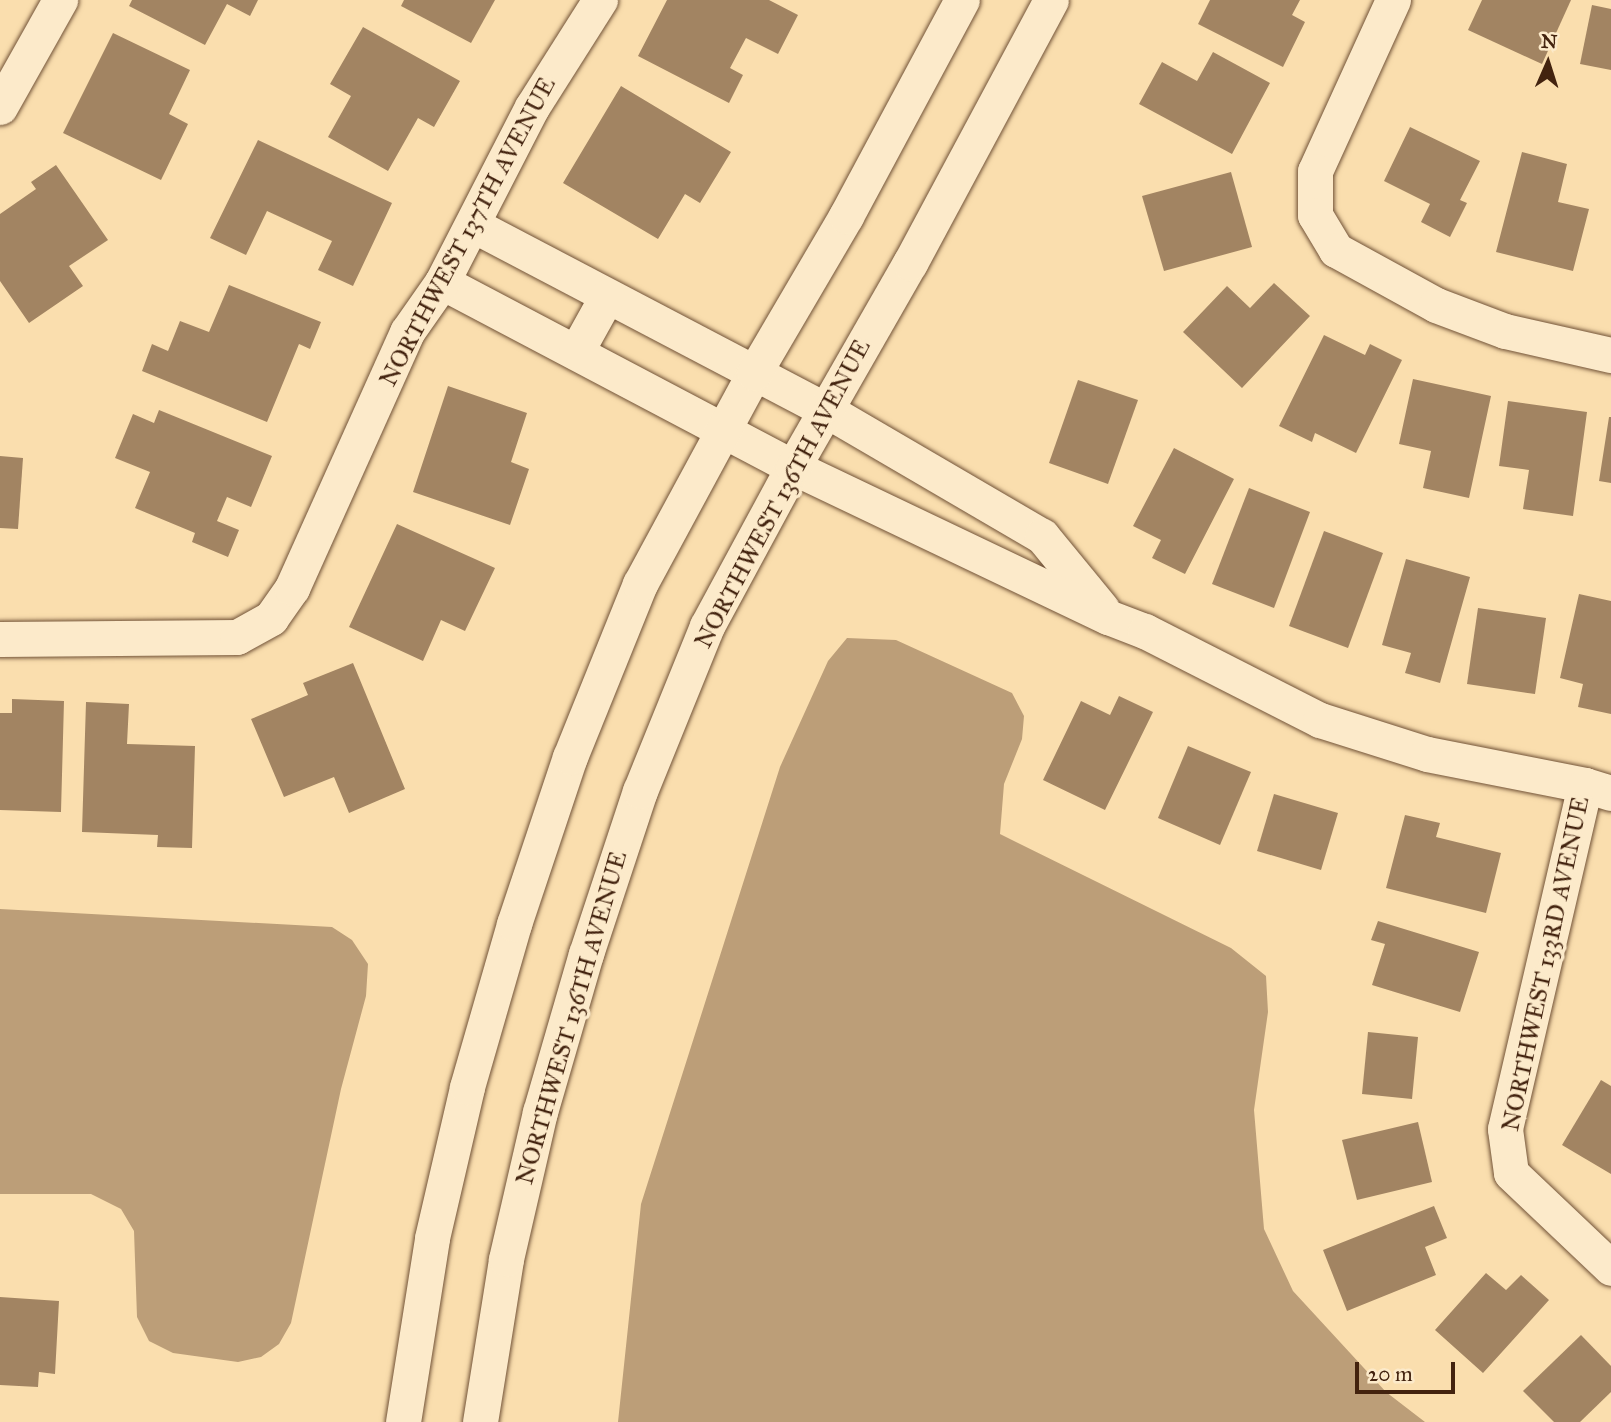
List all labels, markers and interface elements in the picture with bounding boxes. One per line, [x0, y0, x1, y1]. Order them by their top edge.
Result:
north arrow [1513, 28, 1583, 98]
text: N [1540, 30, 1558, 53]
street label: NORTHWEST 137TH AVENUE [374, 72, 562, 392]
street label: NORTHWEST 136TH AVENUE [689, 335, 877, 653]
street label: NORTHWEST 133RD AVENUE [1496, 794, 1596, 1134]
street label: NORTHWEST 136TH AVENUE [511, 848, 633, 1188]
scale bar [1359, 1348, 1459, 1392]
text: 20 m [1368, 1361, 1413, 1387]

